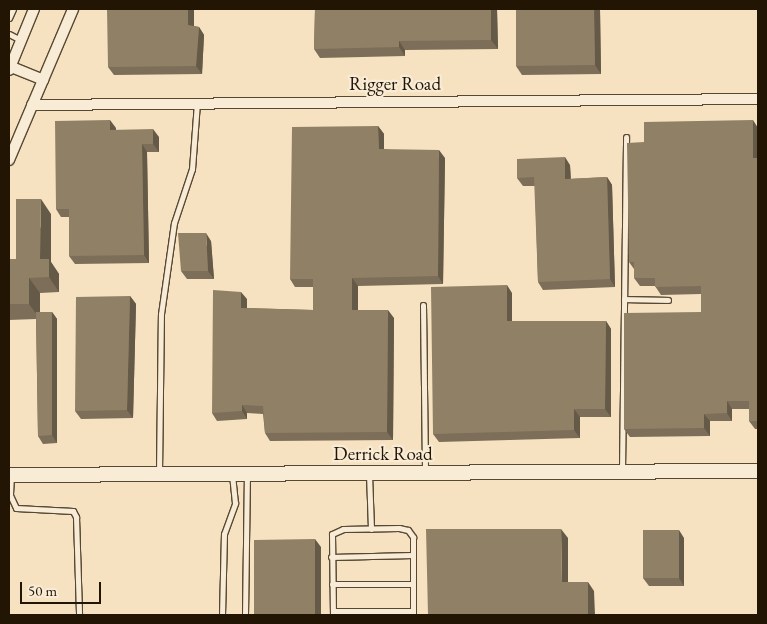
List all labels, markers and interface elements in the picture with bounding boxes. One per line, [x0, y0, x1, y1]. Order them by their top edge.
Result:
street label: Rigger Road [349, 73, 441, 95]
street label: Derrick Road [333, 443, 433, 465]
scale bar [22, 572, 104, 604]
text: 50 m [28, 581, 57, 600]

